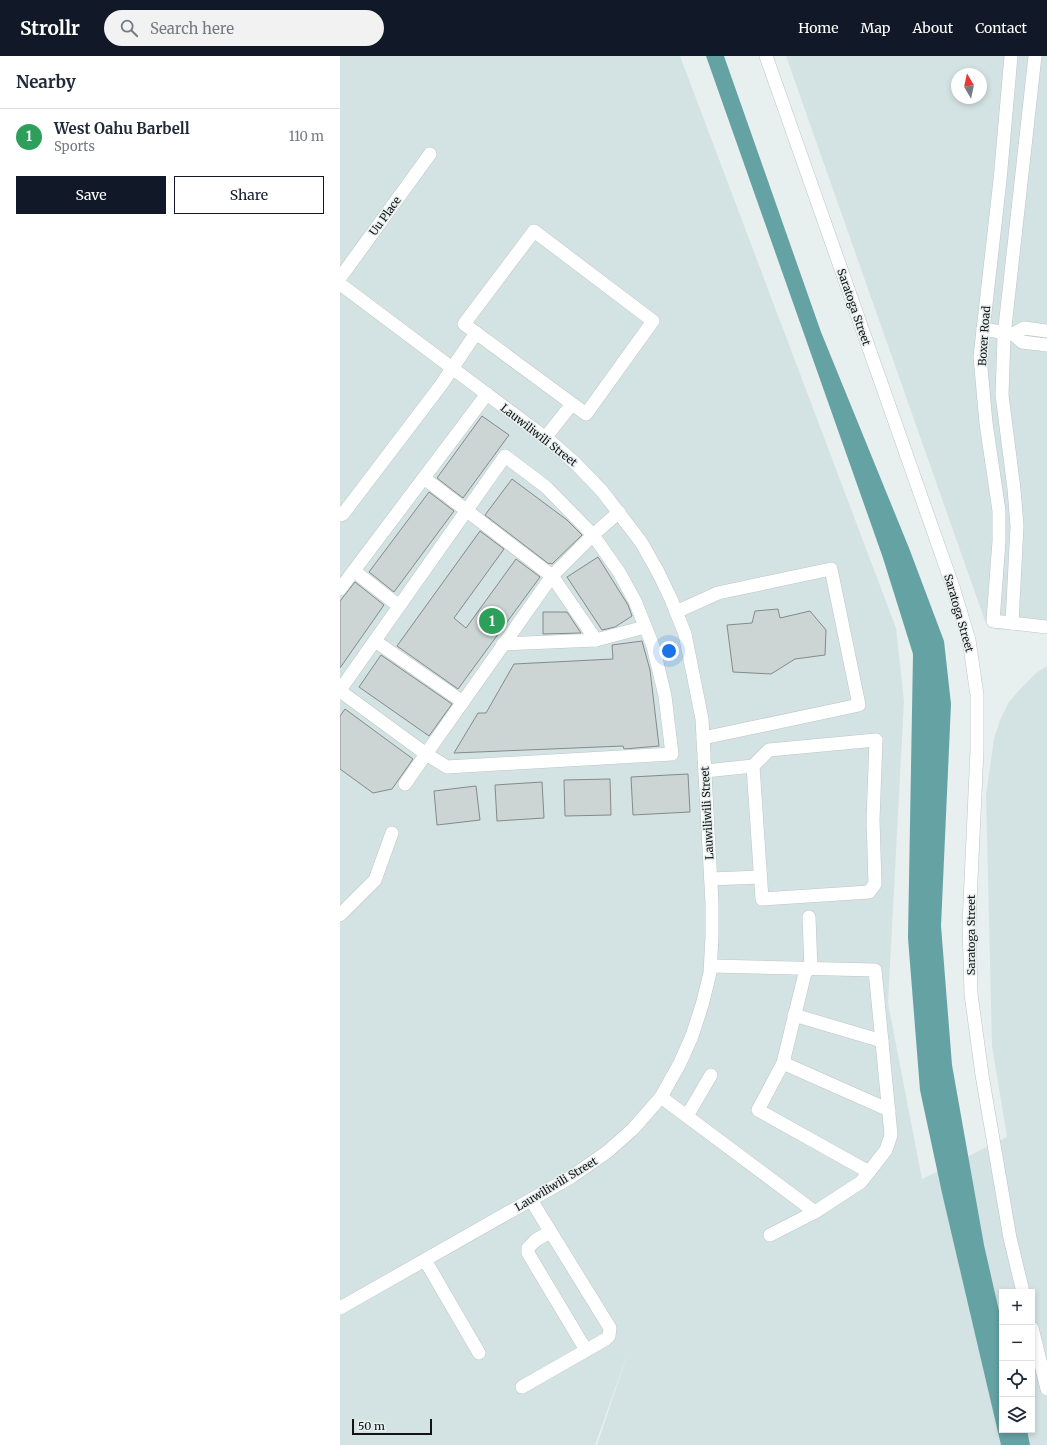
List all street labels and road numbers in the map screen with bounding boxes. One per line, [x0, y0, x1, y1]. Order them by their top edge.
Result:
street label: Uu Place [366, 193, 404, 238]
street label: Saratoga Street [834, 267, 874, 348]
street label: Boxer Road [975, 305, 993, 367]
street label: Lauwiliwili Street [498, 401, 581, 470]
street label: Saratoga Street [941, 572, 977, 654]
street label: Lauwiliwili Street [698, 765, 716, 860]
street label: Saratoga Street [964, 894, 978, 975]
street label: Lauwiliwili Street [512, 1154, 600, 1214]

